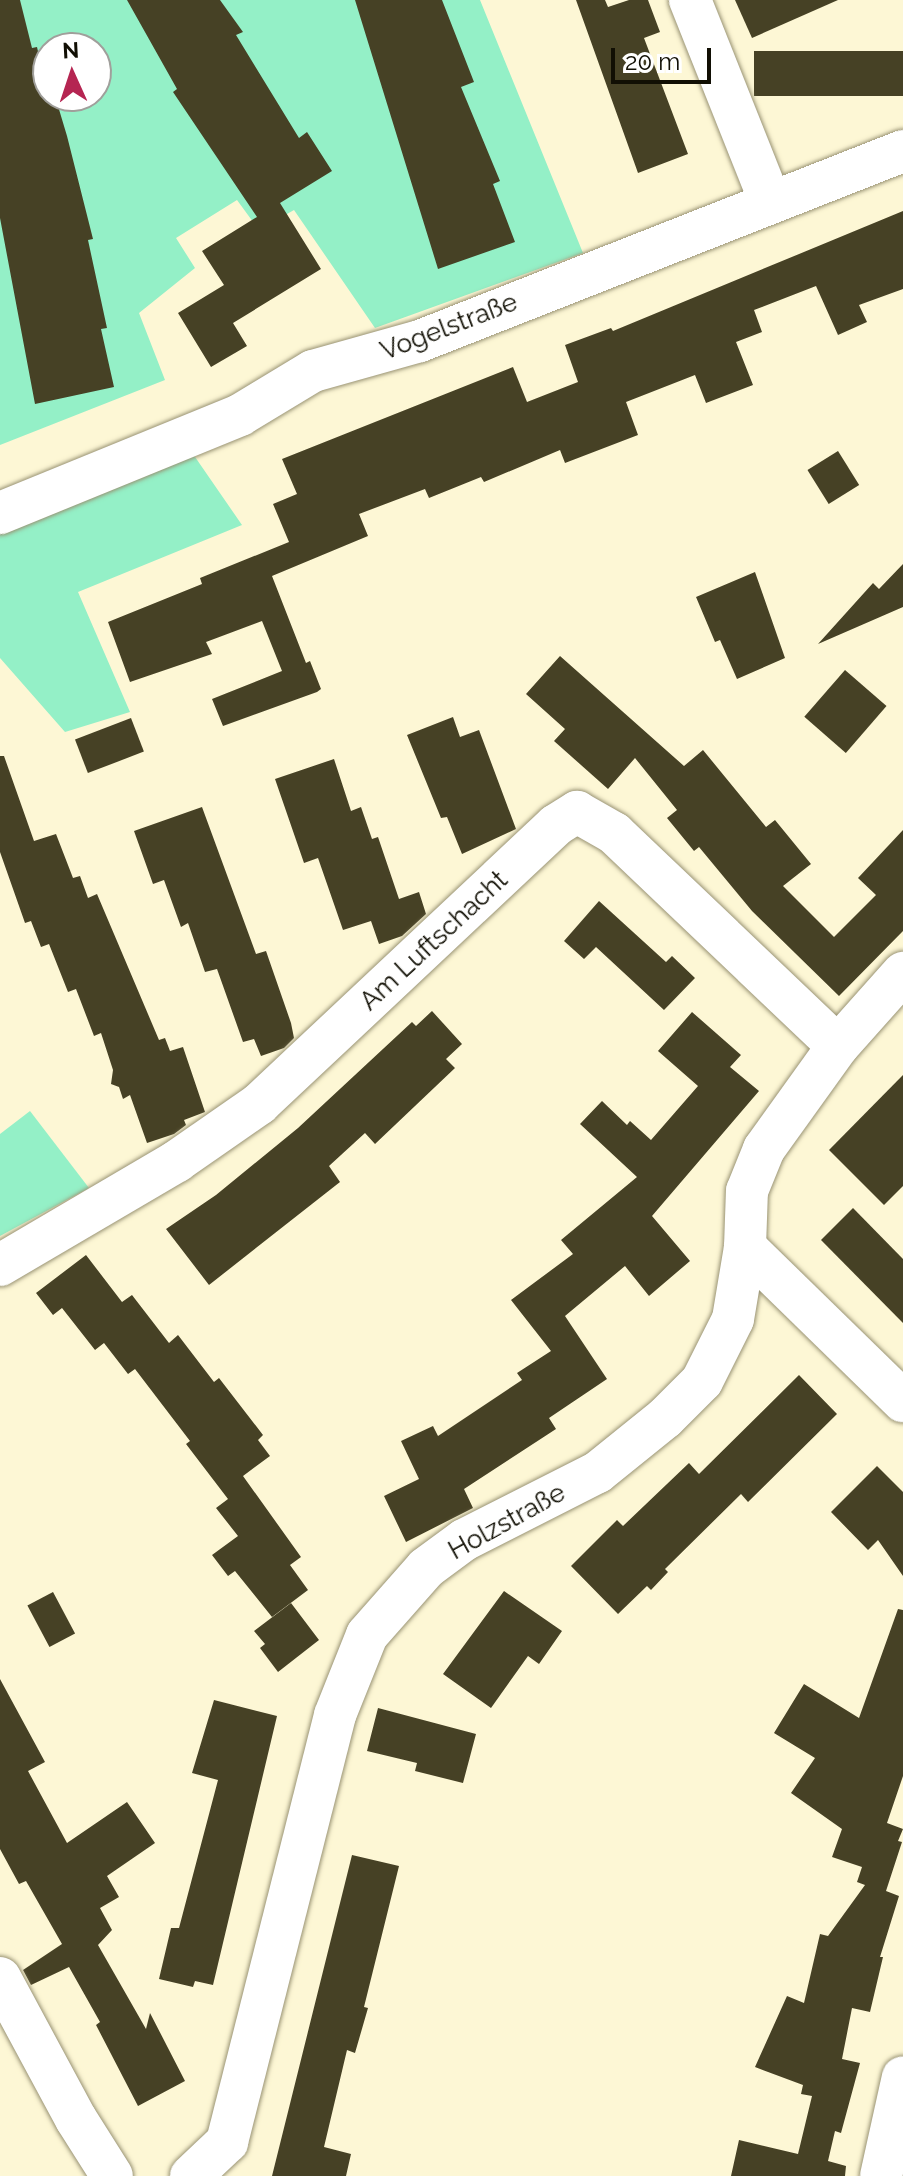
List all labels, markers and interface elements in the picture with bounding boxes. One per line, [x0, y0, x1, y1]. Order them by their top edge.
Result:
north arrow [32, 32, 112, 112]
scale bar [615, 32, 715, 82]
text: N [62, 37, 80, 63]
text: 20 m [625, 47, 680, 76]
street label: Vogelstraße [376, 287, 522, 367]
street label: Am Luftschacht [354, 865, 514, 1017]
street label: Holzstraße [443, 1477, 571, 1567]

